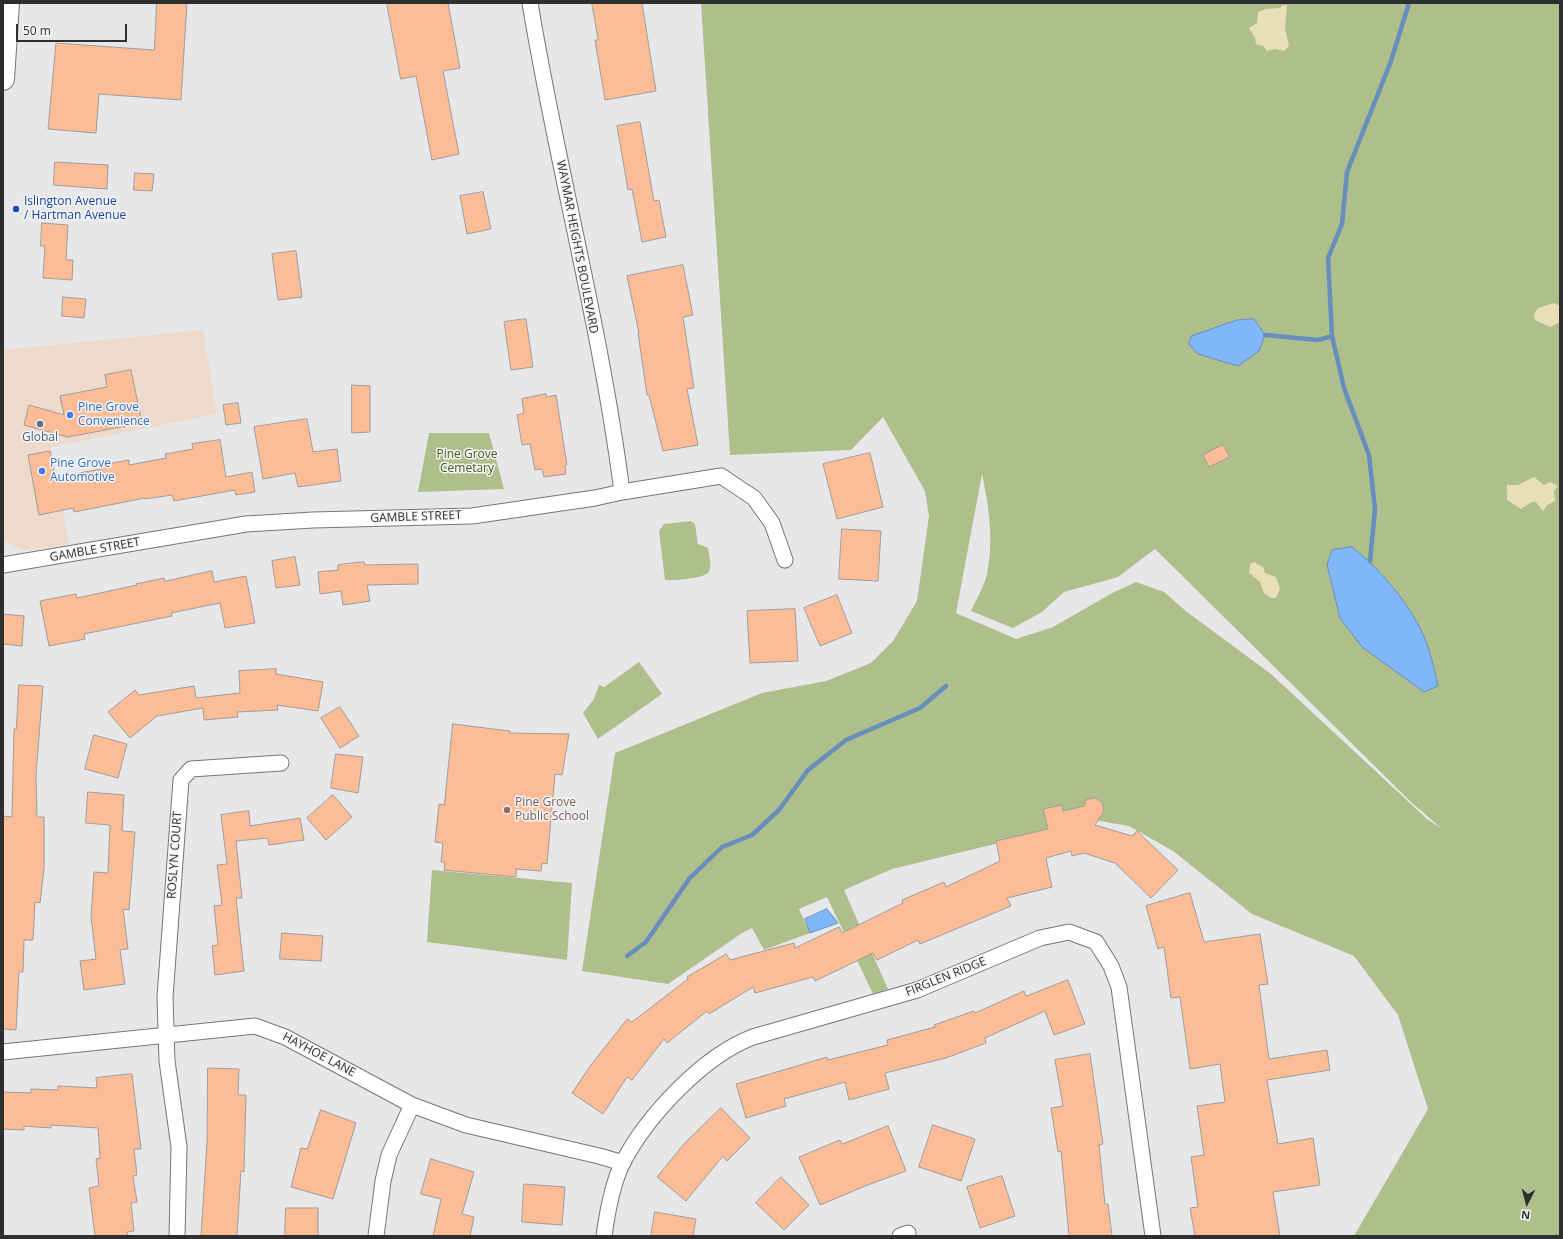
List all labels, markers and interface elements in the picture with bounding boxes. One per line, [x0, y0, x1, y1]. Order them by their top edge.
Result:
scale bar [18, 16, 129, 42]
text: 50 m [23, 22, 51, 39]
street label: WAYMAR HEIGHTS BOULEVARD [553, 159, 601, 335]
place label: Islington Avenue / Hartman Avenue [24, 195, 126, 223]
marker: Islington Avenue / Hartman Avenue [11, 204, 21, 214]
place label: Pine Grove Convenience [78, 401, 150, 429]
marker: Pine Grove Convenience [65, 410, 75, 420]
marker: Global [35, 419, 45, 429]
place label: Global [22, 431, 58, 445]
park label: Pine Grove Cemetary [436, 448, 498, 476]
place label: Pine Grove Automotive [50, 457, 115, 485]
marker: Pine Grove Automotive [37, 466, 47, 476]
street label: GAMBLE STREET [370, 508, 462, 526]
street label: GAMBLE STREET [49, 535, 141, 565]
place label: Pine Grove Public School [515, 796, 589, 824]
marker: Pine Grove Public School [502, 805, 512, 815]
street label: ROSLYN COURT [165, 811, 185, 899]
street label: FIRGLEN RIDGE [904, 954, 988, 1000]
street label: HAYHOE LANE [280, 1030, 358, 1080]
north arrow [1507, 1183, 1547, 1223]
text: N [1520, 1208, 1531, 1223]

